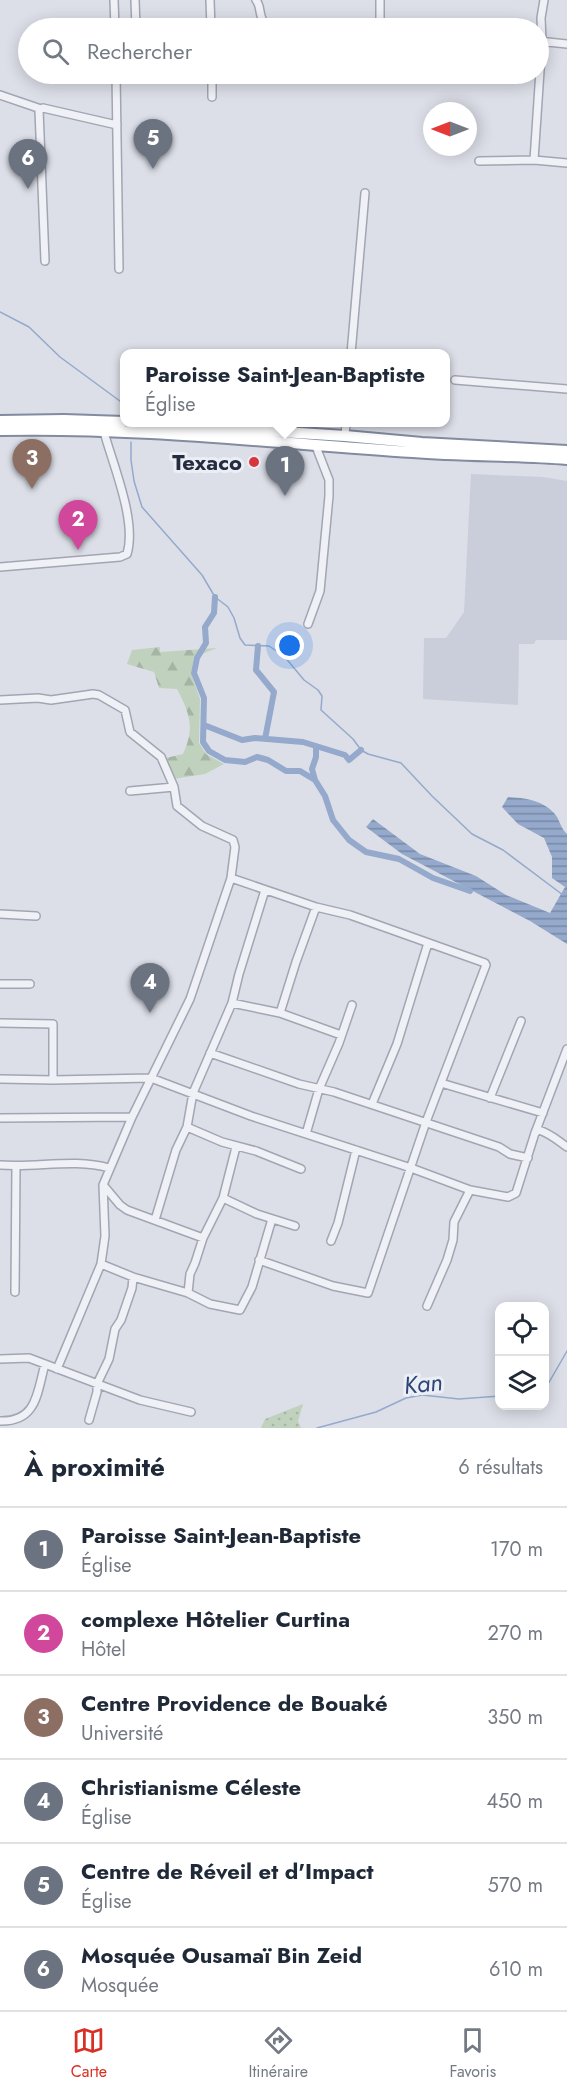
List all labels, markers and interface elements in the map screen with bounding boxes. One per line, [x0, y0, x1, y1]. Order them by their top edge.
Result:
search box [18, 18, 549, 84]
icon: search [39, 35, 72, 68]
text: Rechercher [87, 35, 192, 67]
north arrow [423, 102, 477, 156]
pin: 5 [134, 120, 172, 169]
pin: 6 [9, 140, 48, 189]
popup [120, 349, 450, 427]
text: Paroisse Saint-Jean-Baptiste [145, 358, 425, 390]
text: Église [145, 390, 195, 419]
pin: 3 [12, 440, 51, 489]
place label: Texaco [172, 446, 242, 478]
pin: 1 [266, 446, 304, 496]
marker: Texaco [247, 455, 261, 469]
pin: 2 [58, 500, 98, 550]
your location [275, 631, 304, 660]
pin: 4 [130, 964, 170, 1013]
map controls [495, 1302, 549, 1410]
button: locate [495, 1302, 549, 1356]
button: layers [495, 1356, 549, 1410]
water label: Kan [402, 1364, 444, 1403]
text: À proximité [24, 1448, 165, 1486]
text: 6 résultats [458, 1453, 543, 1482]
text: Paroisse Saint-Jean-Baptiste [81, 1519, 361, 1551]
text: 1 [38, 1535, 49, 1564]
text: 170 m [490, 1535, 543, 1564]
text: Église [81, 1551, 132, 1580]
text: complexe Hôtelier Curtina [81, 1603, 350, 1635]
text: 2 [37, 1619, 50, 1648]
text: 270 m [488, 1619, 543, 1648]
text: Hôtel [81, 1635, 126, 1664]
text: Centre Providence de Bouaké [81, 1687, 388, 1719]
text: 3 [37, 1703, 50, 1732]
text: 350 m [487, 1703, 543, 1732]
text: Université [81, 1719, 163, 1748]
text: Christianisme Céleste [81, 1771, 301, 1803]
text: 4 [37, 1787, 50, 1816]
text: 450 m [486, 1787, 543, 1816]
text: Église [81, 1803, 132, 1832]
text: Centre de Réveil et d'Impact [81, 1855, 374, 1887]
text: 5 [37, 1871, 50, 1900]
text: 570 m [488, 1871, 543, 1900]
text: Église [81, 1887, 132, 1916]
text: Mosquée Ousamaï Bin Zeid [81, 1939, 362, 1971]
text: 6 [37, 1955, 50, 1984]
text: 610 m [489, 1955, 543, 1984]
text: Mosquée [81, 1971, 159, 2000]
tab: Carte [71, 2024, 107, 2083]
tab: Itinéraire [249, 2024, 308, 2083]
tab: Favoris [449, 2024, 496, 2083]

